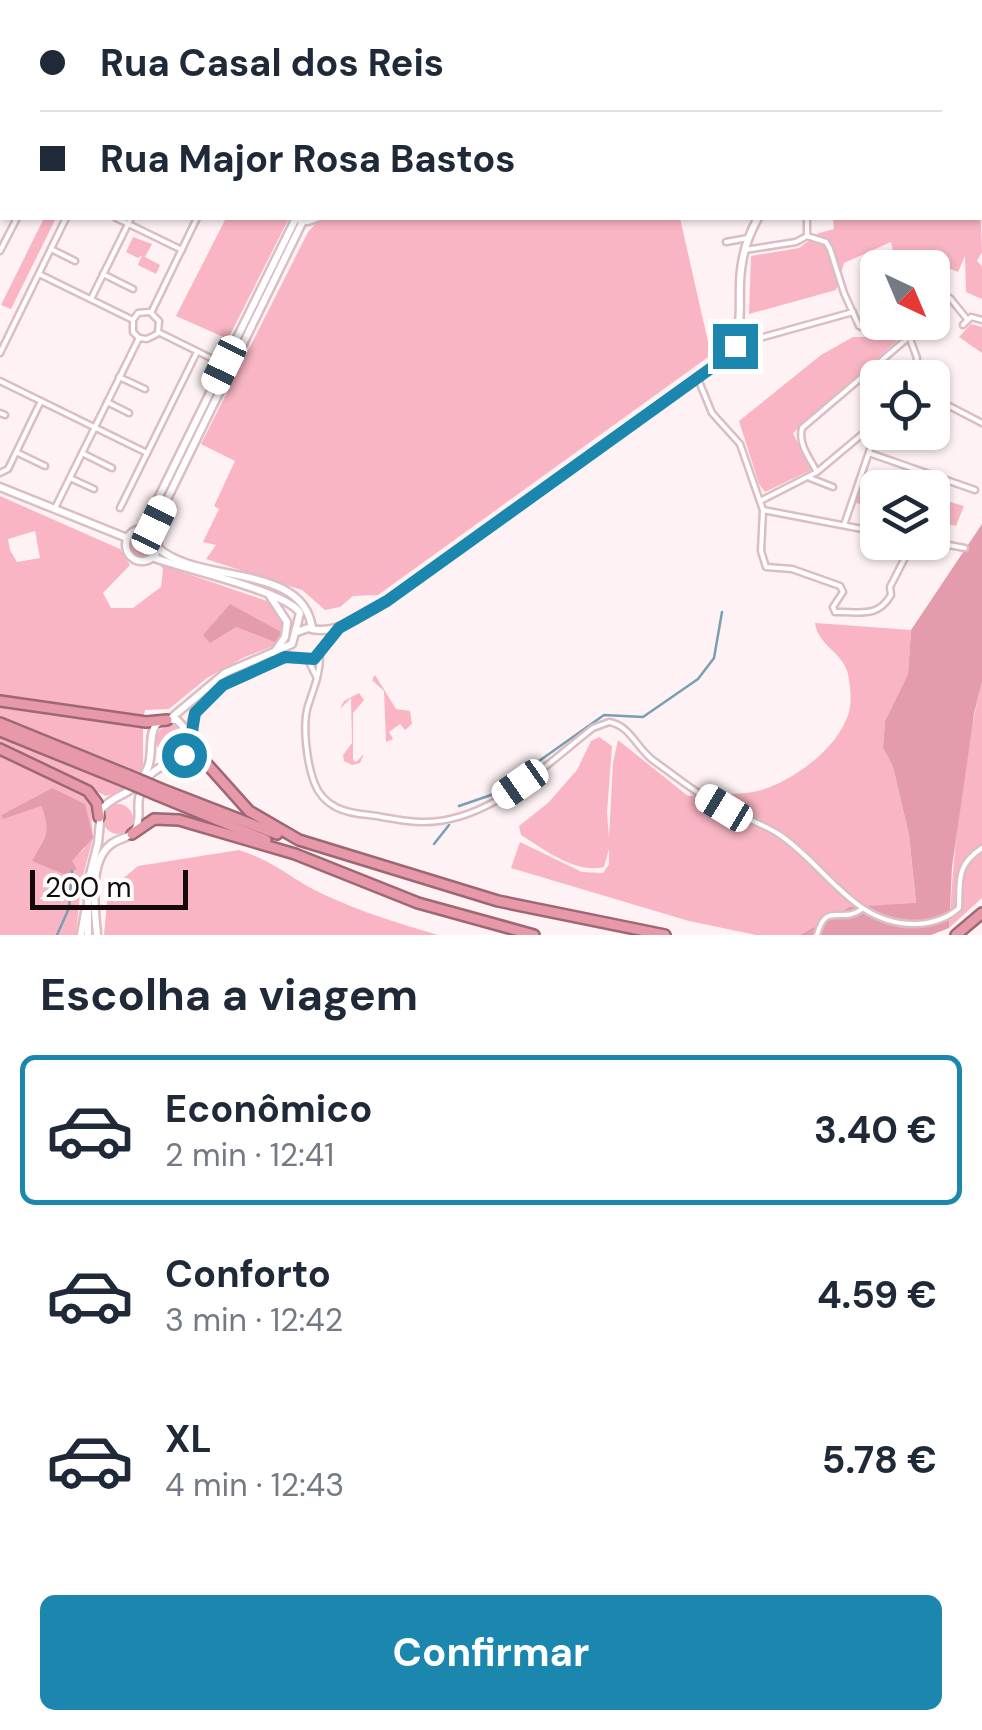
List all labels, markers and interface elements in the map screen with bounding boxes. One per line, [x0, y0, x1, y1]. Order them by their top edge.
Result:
text: Rua Casal dos Reis [100, 38, 444, 88]
text: Rua Major Rosa Bastos [100, 134, 516, 184]
north arrow [860, 250, 950, 340]
map controls [860, 250, 950, 560]
route end [713, 324, 758, 369]
car [197, 331, 251, 399]
button: locate [860, 360, 950, 450]
button: layers [860, 470, 950, 560]
car [127, 491, 181, 559]
route start [162, 733, 207, 778]
car [487, 755, 553, 813]
car [691, 780, 757, 836]
scale bar [30, 865, 188, 910]
text: 200 m [45, 869, 132, 906]
text: Escolha a viagem [40, 965, 418, 1024]
text: Econômico [165, 1084, 372, 1134]
icon: car [45, 1085, 135, 1175]
text: 3.40 € [814, 1105, 937, 1155]
text: 2 min · 12:41 [165, 1134, 334, 1176]
text: Conforto [165, 1249, 331, 1299]
icon: car [45, 1250, 135, 1340]
text: 4.59 € [817, 1270, 937, 1320]
text: 3 min · 12:42 [165, 1299, 343, 1341]
text: XL [165, 1414, 212, 1464]
icon: car [45, 1415, 135, 1505]
text: 5.78 € [822, 1435, 937, 1485]
text: 4 min · 12:43 [165, 1464, 344, 1506]
button: Confirmar [40, 1595, 942, 1710]

